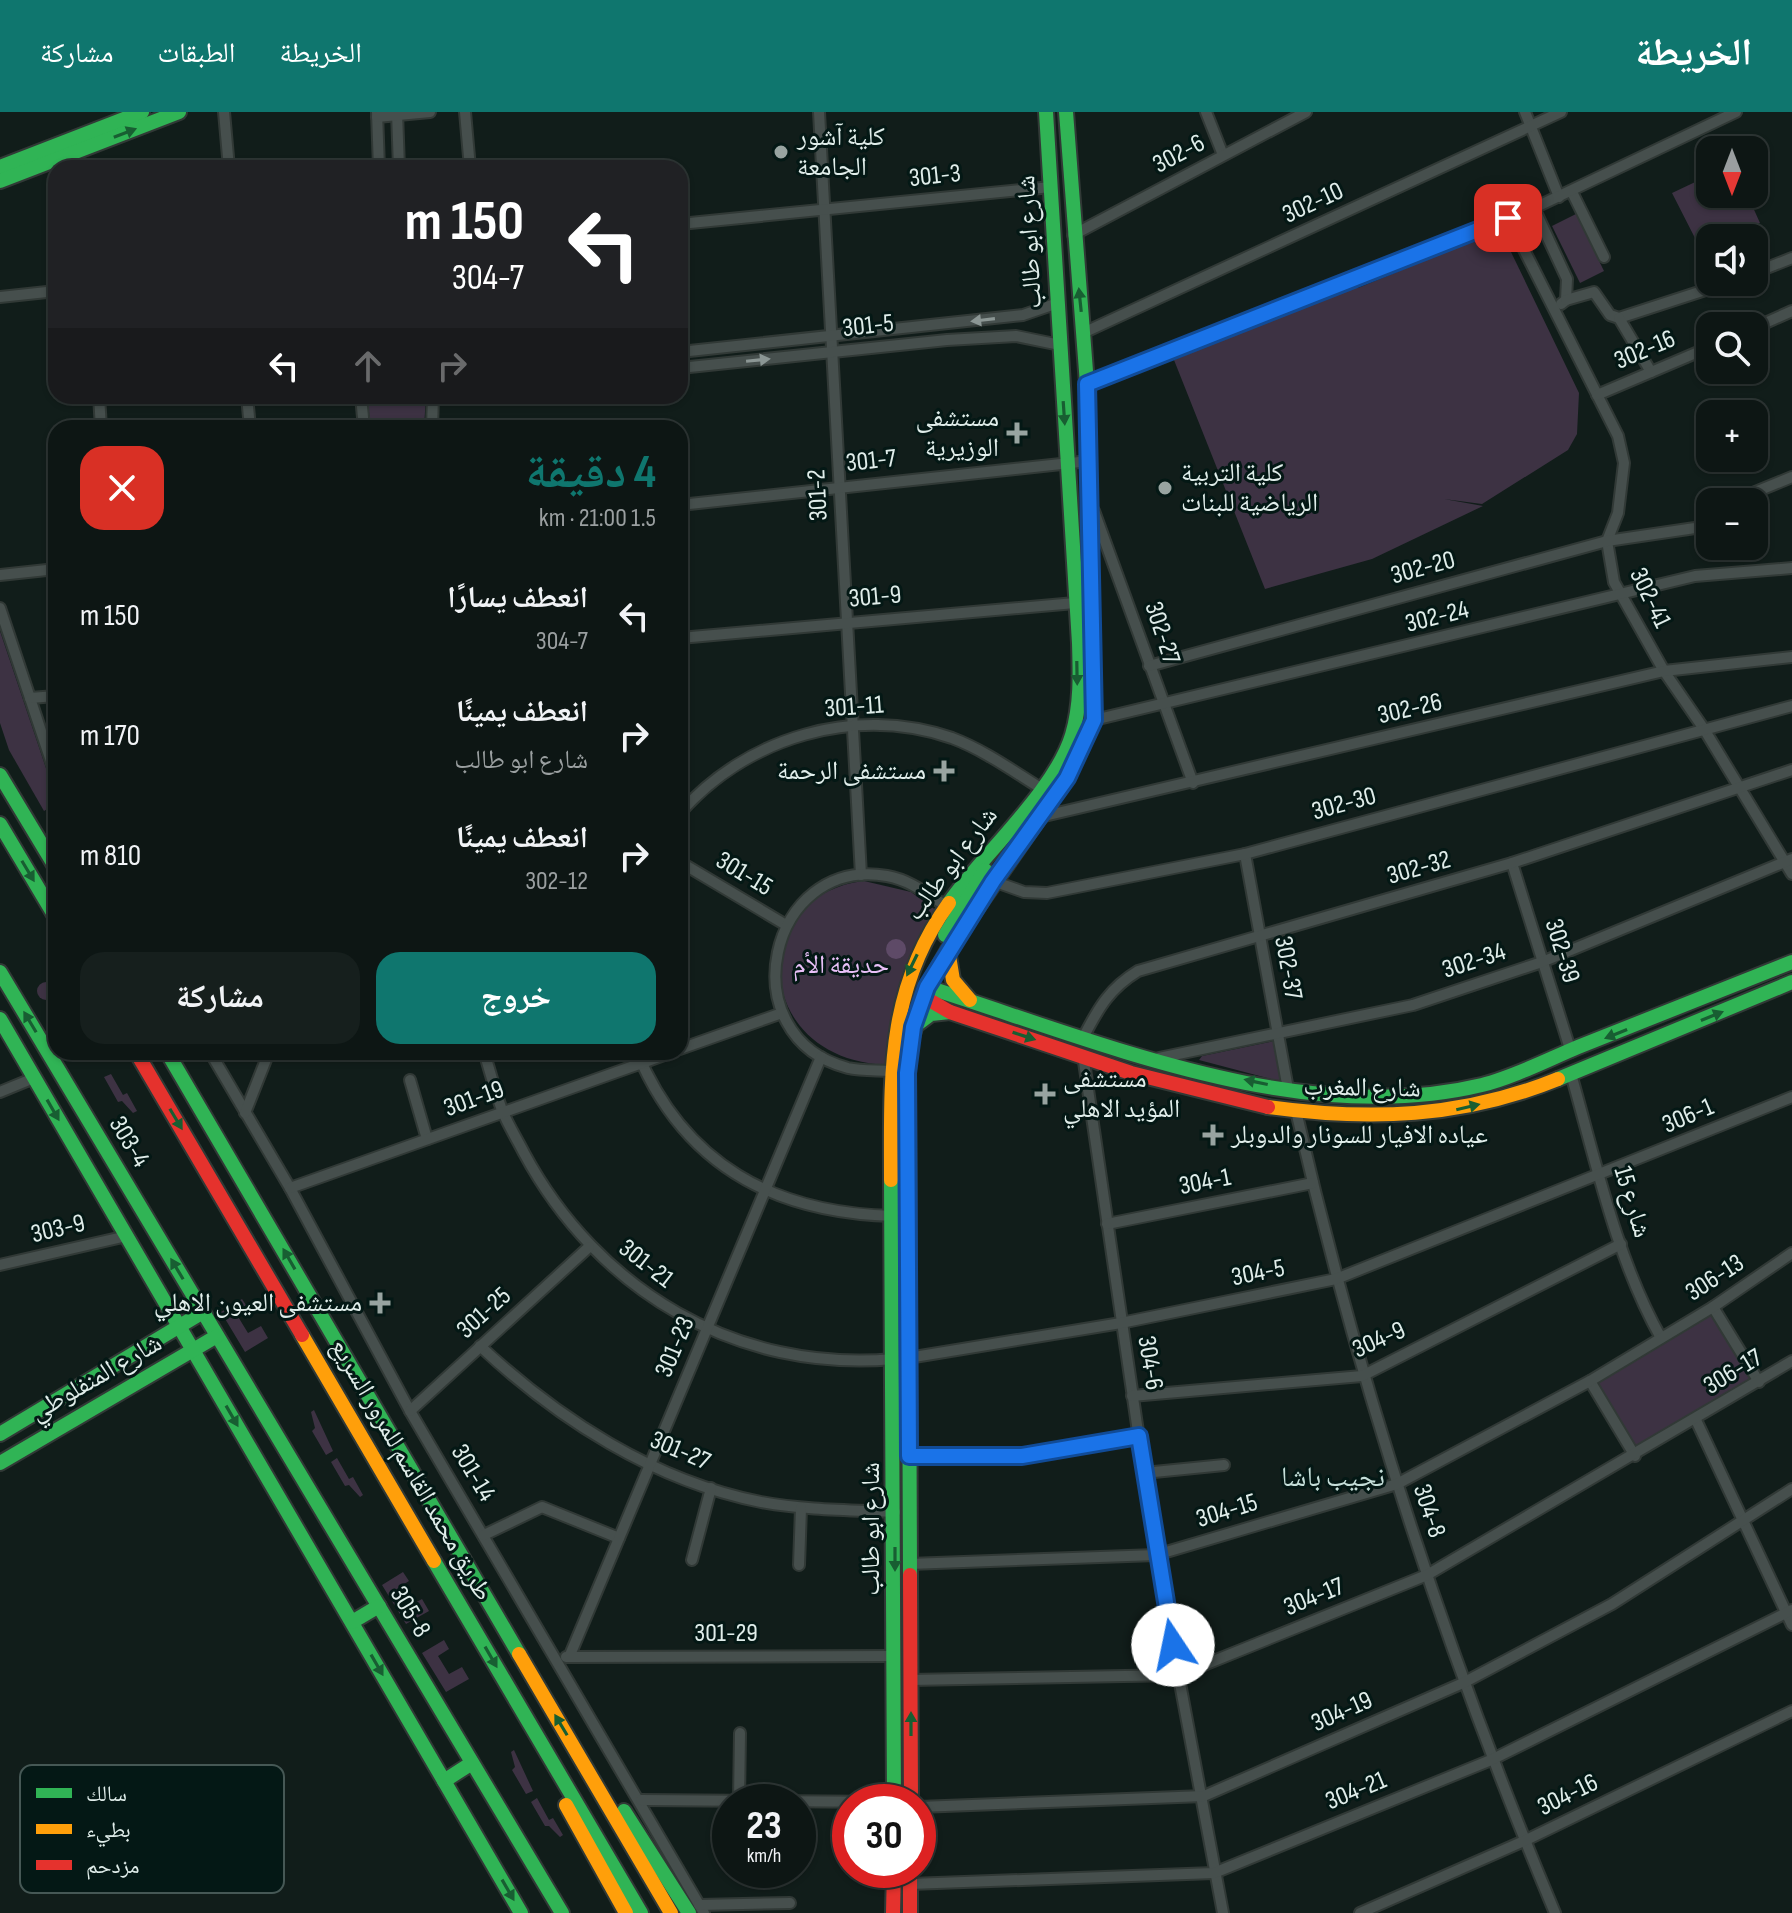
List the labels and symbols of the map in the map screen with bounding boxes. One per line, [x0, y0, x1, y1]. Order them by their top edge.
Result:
place label: كلية آشور الجامعة [796, 122, 885, 183]
one-way arrow [113, 126, 137, 139]
street label: 302-6 [1148, 128, 1210, 180]
north arrow [1696, 136, 1768, 208]
marker: كلية آشور الجامعة [772, 143, 790, 161]
street label: 301-3 [907, 158, 963, 194]
street label: شارع ابو طالب [1011, 174, 1049, 310]
street label: 302-10 [1278, 176, 1348, 230]
pin [1474, 184, 1542, 252]
one-way arrow [1073, 287, 1086, 312]
street label: 301-5 [841, 308, 895, 344]
one-way arrow [970, 314, 995, 327]
street label: 302-16 [1610, 323, 1680, 377]
one-way arrow [746, 354, 771, 367]
one-way arrow [1058, 401, 1071, 426]
place label: مستشفى الوزيرية [915, 403, 999, 464]
marker: مستشفى الوزيرية [1006, 422, 1028, 444]
street label: 301-7 [844, 443, 898, 479]
place label: كلية التربية الرياضية للبنات [1181, 458, 1318, 519]
street label: 301-2 [801, 468, 835, 522]
marker: كلية التربية الرياضية للبنات [1156, 479, 1174, 497]
street label: 302-20 [1388, 545, 1458, 591]
street label: 302-41 [1622, 563, 1678, 633]
street label: 301-9 [847, 579, 903, 615]
street label: 302-24 [1402, 594, 1472, 640]
street label: 302-27 [1137, 598, 1187, 669]
one-way arrow [1071, 661, 1084, 686]
street label: 302-26 [1375, 687, 1445, 731]
street label: 301-11 [823, 689, 885, 725]
place label: مستشفى الرحمة [777, 756, 926, 787]
marker: مستشفى الرحمة [933, 760, 955, 782]
street label: 302-30 [1308, 781, 1380, 827]
street label: شارع ابو طالب [899, 801, 1005, 927]
street label: 302-32 [1384, 844, 1454, 892]
street label: 301-15 [710, 845, 778, 903]
one-way arrow [21, 860, 35, 882]
street label: 302-39 [1538, 915, 1586, 987]
street label: 302-37 [1267, 934, 1309, 1003]
street label: 302-34 [1438, 936, 1510, 986]
park label: حديقة الأم [793, 950, 889, 982]
one-way arrow [905, 953, 919, 976]
one-way arrow [1700, 1009, 1724, 1022]
one-way arrow [23, 1011, 37, 1033]
one-way arrow [1604, 1027, 1628, 1040]
one-way arrow [1012, 1030, 1036, 1043]
place label: مستشفى المؤيد الاهلي [1063, 1064, 1180, 1128]
street label: شارع المغرب [1303, 1071, 1421, 1105]
street label: 301-19 [440, 1074, 508, 1124]
one-way arrow [1243, 1076, 1268, 1088]
marker: مستشفى المؤيد الاهلي [1034, 1083, 1056, 1105]
street label: 306-1 [1658, 1091, 1718, 1141]
one-way arrow [46, 1099, 60, 1121]
one-way arrow [1456, 1100, 1481, 1113]
one-way arrow [169, 1108, 183, 1130]
street label: 303-4 [102, 1111, 156, 1173]
place label: عياده الافيار للسونار والدوبلر [1230, 1120, 1488, 1151]
marker: عياده الافيار للسونار والدوبلر [1202, 1124, 1224, 1146]
street label: 304-1 [1177, 1162, 1233, 1202]
street label: شارع 15 [1606, 1163, 1658, 1241]
street label: 303-9 [28, 1208, 88, 1250]
street label: 301-21 [612, 1233, 680, 1295]
one-way arrow [282, 1247, 296, 1270]
street label: 306-13 [1680, 1248, 1750, 1308]
street label: 304-5 [1229, 1253, 1287, 1293]
one-way arrow [170, 1258, 184, 1280]
street label: 301-25 [450, 1281, 518, 1345]
place label: مستشفى العيون الاهلي [154, 1288, 362, 1322]
marker: مستشفى العيون الاهلي [369, 1292, 391, 1314]
street label: 301-23 [648, 1312, 702, 1382]
street label: 304-9 [1348, 1315, 1410, 1365]
street label: شارع المنفلوطي [25, 1328, 169, 1431]
street label: طريق محمد القاسم للمرور السريع [323, 1334, 499, 1606]
street label: 304-6 [1130, 1334, 1170, 1392]
street label: 306-17 [1698, 1342, 1768, 1401]
one-way arrow [225, 1405, 239, 1428]
street label: 301-27 [645, 1425, 715, 1478]
street label: 301-14 [444, 1439, 502, 1507]
district label: نجيب باشا [1281, 1461, 1385, 1494]
street label: شارع ابو طالب [856, 1462, 887, 1596]
street label: 304-8 [1406, 1480, 1452, 1542]
street label: 304-15 [1193, 1487, 1261, 1535]
one-way arrow [889, 1547, 901, 1572]
street label: 304-17 [1279, 1571, 1349, 1623]
street label: 305-8 [383, 1581, 437, 1643]
position arrow [1131, 1603, 1215, 1687]
street label: 301-29 [694, 1618, 758, 1649]
one-way arrow [484, 1646, 498, 1669]
one-way arrow [370, 1654, 384, 1676]
street label: 304-19 [1307, 1685, 1377, 1739]
one-way arrow [905, 1711, 917, 1736]
one-way arrow [555, 1714, 569, 1736]
legend [20, 1765, 284, 1893]
street label: 304-21 [1321, 1765, 1391, 1817]
street label: 304-16 [1533, 1767, 1603, 1823]
text: سالك [86, 1781, 127, 1808]
speed limit sign: 30 [832, 1784, 936, 1888]
text: بطيء [86, 1817, 131, 1847]
text: مزدحم [86, 1853, 140, 1880]
one-way arrow [501, 1879, 515, 1901]

